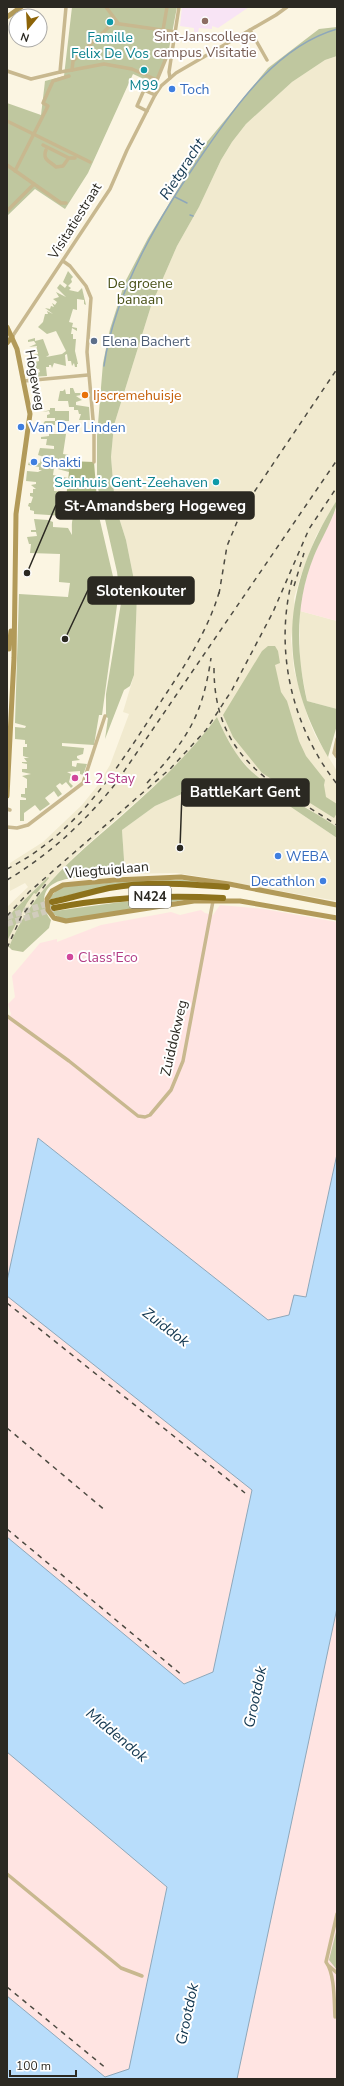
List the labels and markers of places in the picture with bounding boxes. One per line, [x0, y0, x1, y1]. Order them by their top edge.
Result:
marker: Sint-Janscollege campus Visitatie [200, 16, 210, 26]
marker: Famille Felix De Vos [105, 17, 115, 27]
place label: Sint-Janscollege campus Visitatie [154, 27, 256, 62]
place label: Famille Felix De Vos [71, 28, 149, 63]
marker: M99 [139, 65, 149, 75]
place label: M99 [130, 76, 158, 95]
place label: Toch [180, 80, 210, 99]
marker: Toch [167, 84, 177, 94]
place label: Elena Bachert [102, 332, 190, 351]
marker: Elena Bachert [89, 336, 99, 346]
place label: Ijscremehuisje [93, 386, 181, 405]
marker: Ijscremehuisje [80, 390, 90, 400]
place label: Van Der Linden [28, 418, 126, 437]
marker: Van Der Linden [16, 422, 26, 432]
place label: Shakti [42, 453, 81, 472]
marker: Shakti [29, 457, 39, 467]
place label: Seinhuis Gent-Zeehaven [54, 473, 208, 492]
marker: Seinhuis Gent-Zeehaven [211, 477, 221, 487]
callout: St-Amandsberg Hogeweg [56, 492, 254, 519]
callout: Slotenkouter [88, 577, 194, 604]
place label: 1 2 Stay [83, 769, 136, 788]
marker: 1 2 Stay [70, 773, 80, 783]
callout: BattleKart Gent [182, 779, 309, 806]
place label: WEBA [286, 847, 329, 866]
marker: WEBA [273, 851, 283, 861]
place label: Decathlon [251, 872, 315, 891]
marker: Decathlon [318, 876, 328, 886]
place label: Class'Eco [78, 948, 138, 967]
marker: Class'Eco [65, 952, 75, 962]

